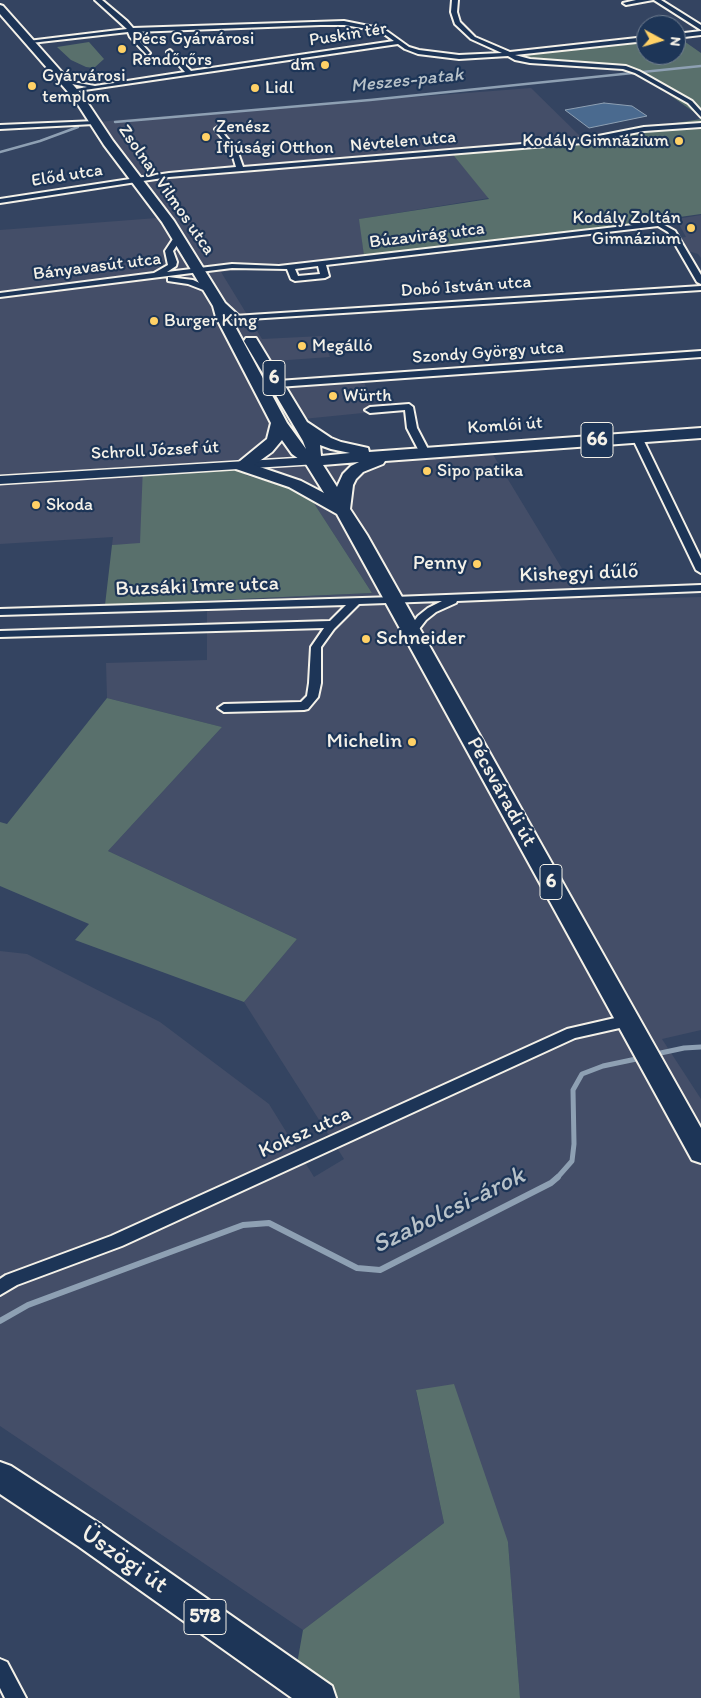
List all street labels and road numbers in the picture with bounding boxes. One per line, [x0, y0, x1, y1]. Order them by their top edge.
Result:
street label: Puskin tér [308, 18, 388, 52]
street label: Zsolnay Vilmos utca [113, 121, 219, 259]
street label: Névtelen utca [349, 127, 457, 157]
street label: Előd utca [30, 160, 104, 192]
street label: Búzavirág utca [368, 218, 486, 254]
street label: Bányavasút utca [32, 248, 162, 286]
street label: Dobó István utca [400, 272, 532, 302]
street label: Szondy György utca [412, 337, 564, 369]
road number: 6 [263, 360, 285, 396]
street label: Komlói út [467, 413, 543, 439]
road number: 66 [581, 422, 613, 458]
street label: Schroll József út [90, 437, 220, 465]
street label: Kishegyi dűlő [519, 559, 639, 589]
street label: Buzsáki Imre utca [115, 572, 279, 602]
street label: Pécsváradi út [461, 733, 541, 851]
road number: 6 [540, 864, 562, 900]
street label: Koksz utca [255, 1102, 355, 1164]
street label: Üszögi út [75, 1519, 173, 1601]
road number: 578 [184, 1600, 226, 1634]

